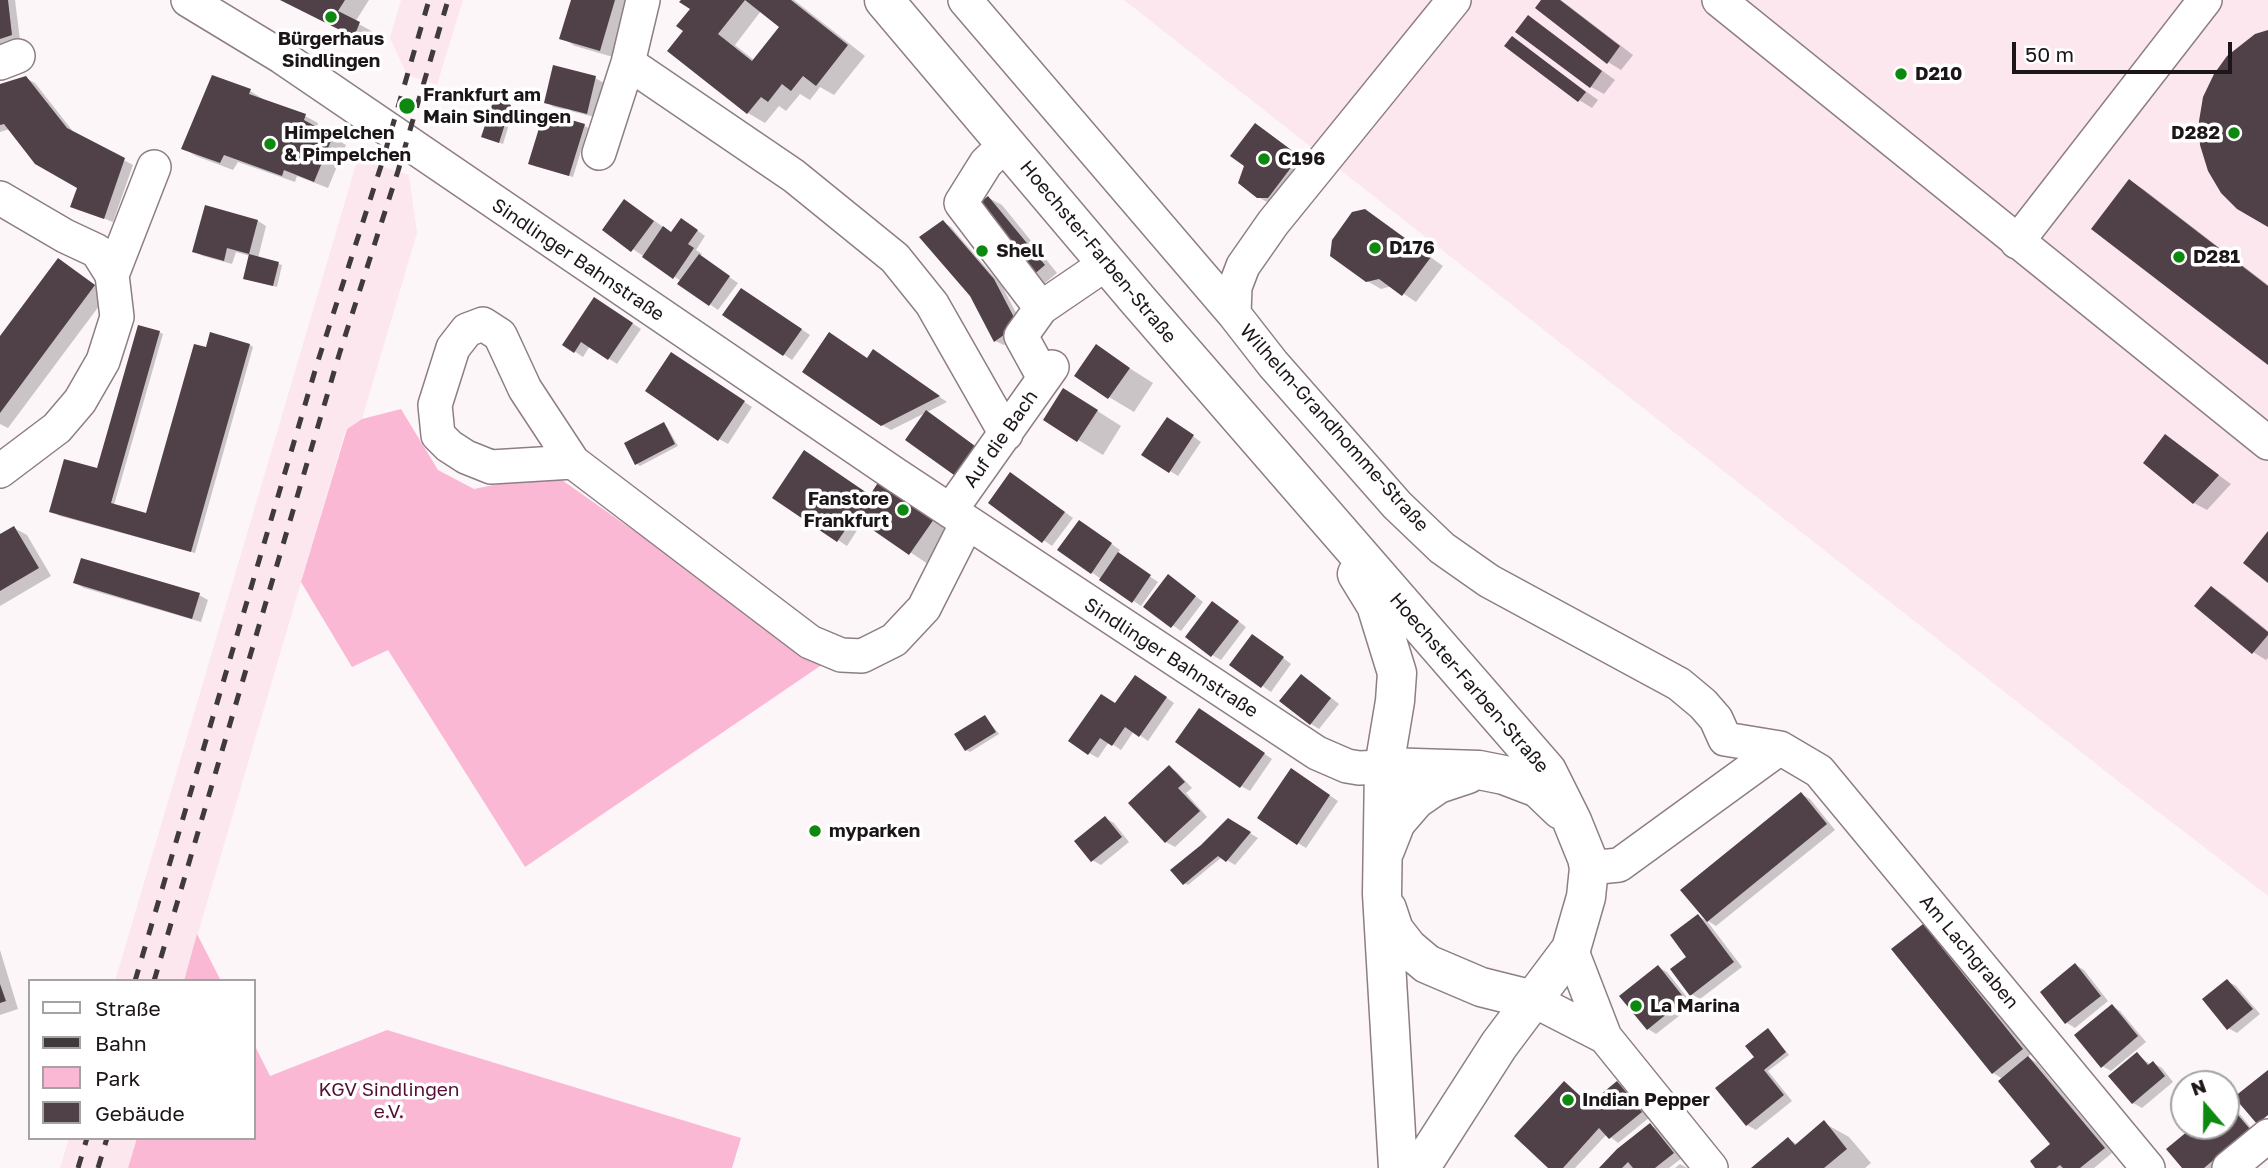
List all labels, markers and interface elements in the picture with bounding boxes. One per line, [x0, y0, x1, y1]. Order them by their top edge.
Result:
marker: Bürgerhaus Sindlingen [323, 9, 339, 25]
place label: Bürgerhaus Sindlingen [278, 28, 384, 72]
scale bar [2016, 28, 2236, 72]
text: 50 m [2025, 41, 2074, 67]
place label: D210 [1915, 63, 1962, 85]
marker: D210 [1893, 66, 1909, 82]
place label: Frankfurt am Main Sindlingen [423, 84, 571, 128]
marker: Frankfurt am Main Sindlingen [397, 96, 417, 116]
place label: Himpelchen & Pimpelchen [284, 122, 411, 166]
place label: D282 [2171, 122, 2220, 144]
marker: D282 [2226, 125, 2242, 141]
marker: Himpelchen & Pimpelchen [262, 136, 278, 152]
place label: C196 [1278, 148, 1325, 170]
marker: C196 [1256, 151, 1272, 167]
street label: Hoechster-Farben-Straße [1015, 156, 1181, 348]
street label: Sindlinger Bahnstraße [488, 194, 668, 326]
place label: D176 [1389, 237, 1435, 259]
place label: Shell [996, 240, 1044, 262]
marker: D176 [1367, 240, 1383, 256]
marker: Shell [974, 243, 990, 259]
place label: D281 [2193, 246, 2240, 268]
marker: D281 [2171, 249, 2187, 265]
street label: Wilhelm-Grandhomme-Straße [1235, 320, 1433, 536]
street label: Auf die Bach [959, 386, 1043, 492]
place label: Fanstore Frankfurt [803, 488, 889, 532]
marker: Fanstore Frankfurt [895, 502, 911, 518]
street label: Hoechster-Farben-Straße [1385, 588, 1553, 778]
street label: Sindlinger Bahnstraße [1080, 593, 1262, 723]
place label: myparken [829, 820, 920, 842]
marker: myparken [807, 823, 823, 839]
street label: Am Lachgraben [1915, 890, 2023, 1014]
legend [28, 979, 256, 1140]
text: Straße [95, 995, 161, 1021]
place label: La Marina [1650, 995, 1740, 1017]
marker: La Marina [1628, 998, 1644, 1014]
text: Bahn [95, 1030, 147, 1056]
text: Park [95, 1065, 140, 1091]
north arrow [2170, 1070, 2240, 1140]
text: N [2188, 1073, 2209, 1100]
park label: KGV Sindlingen e.V. [318, 1079, 460, 1123]
place label: Indian Pepper [1582, 1089, 1710, 1111]
marker: Indian Pepper [1560, 1092, 1576, 1108]
text: Gebäude [95, 1100, 185, 1126]

